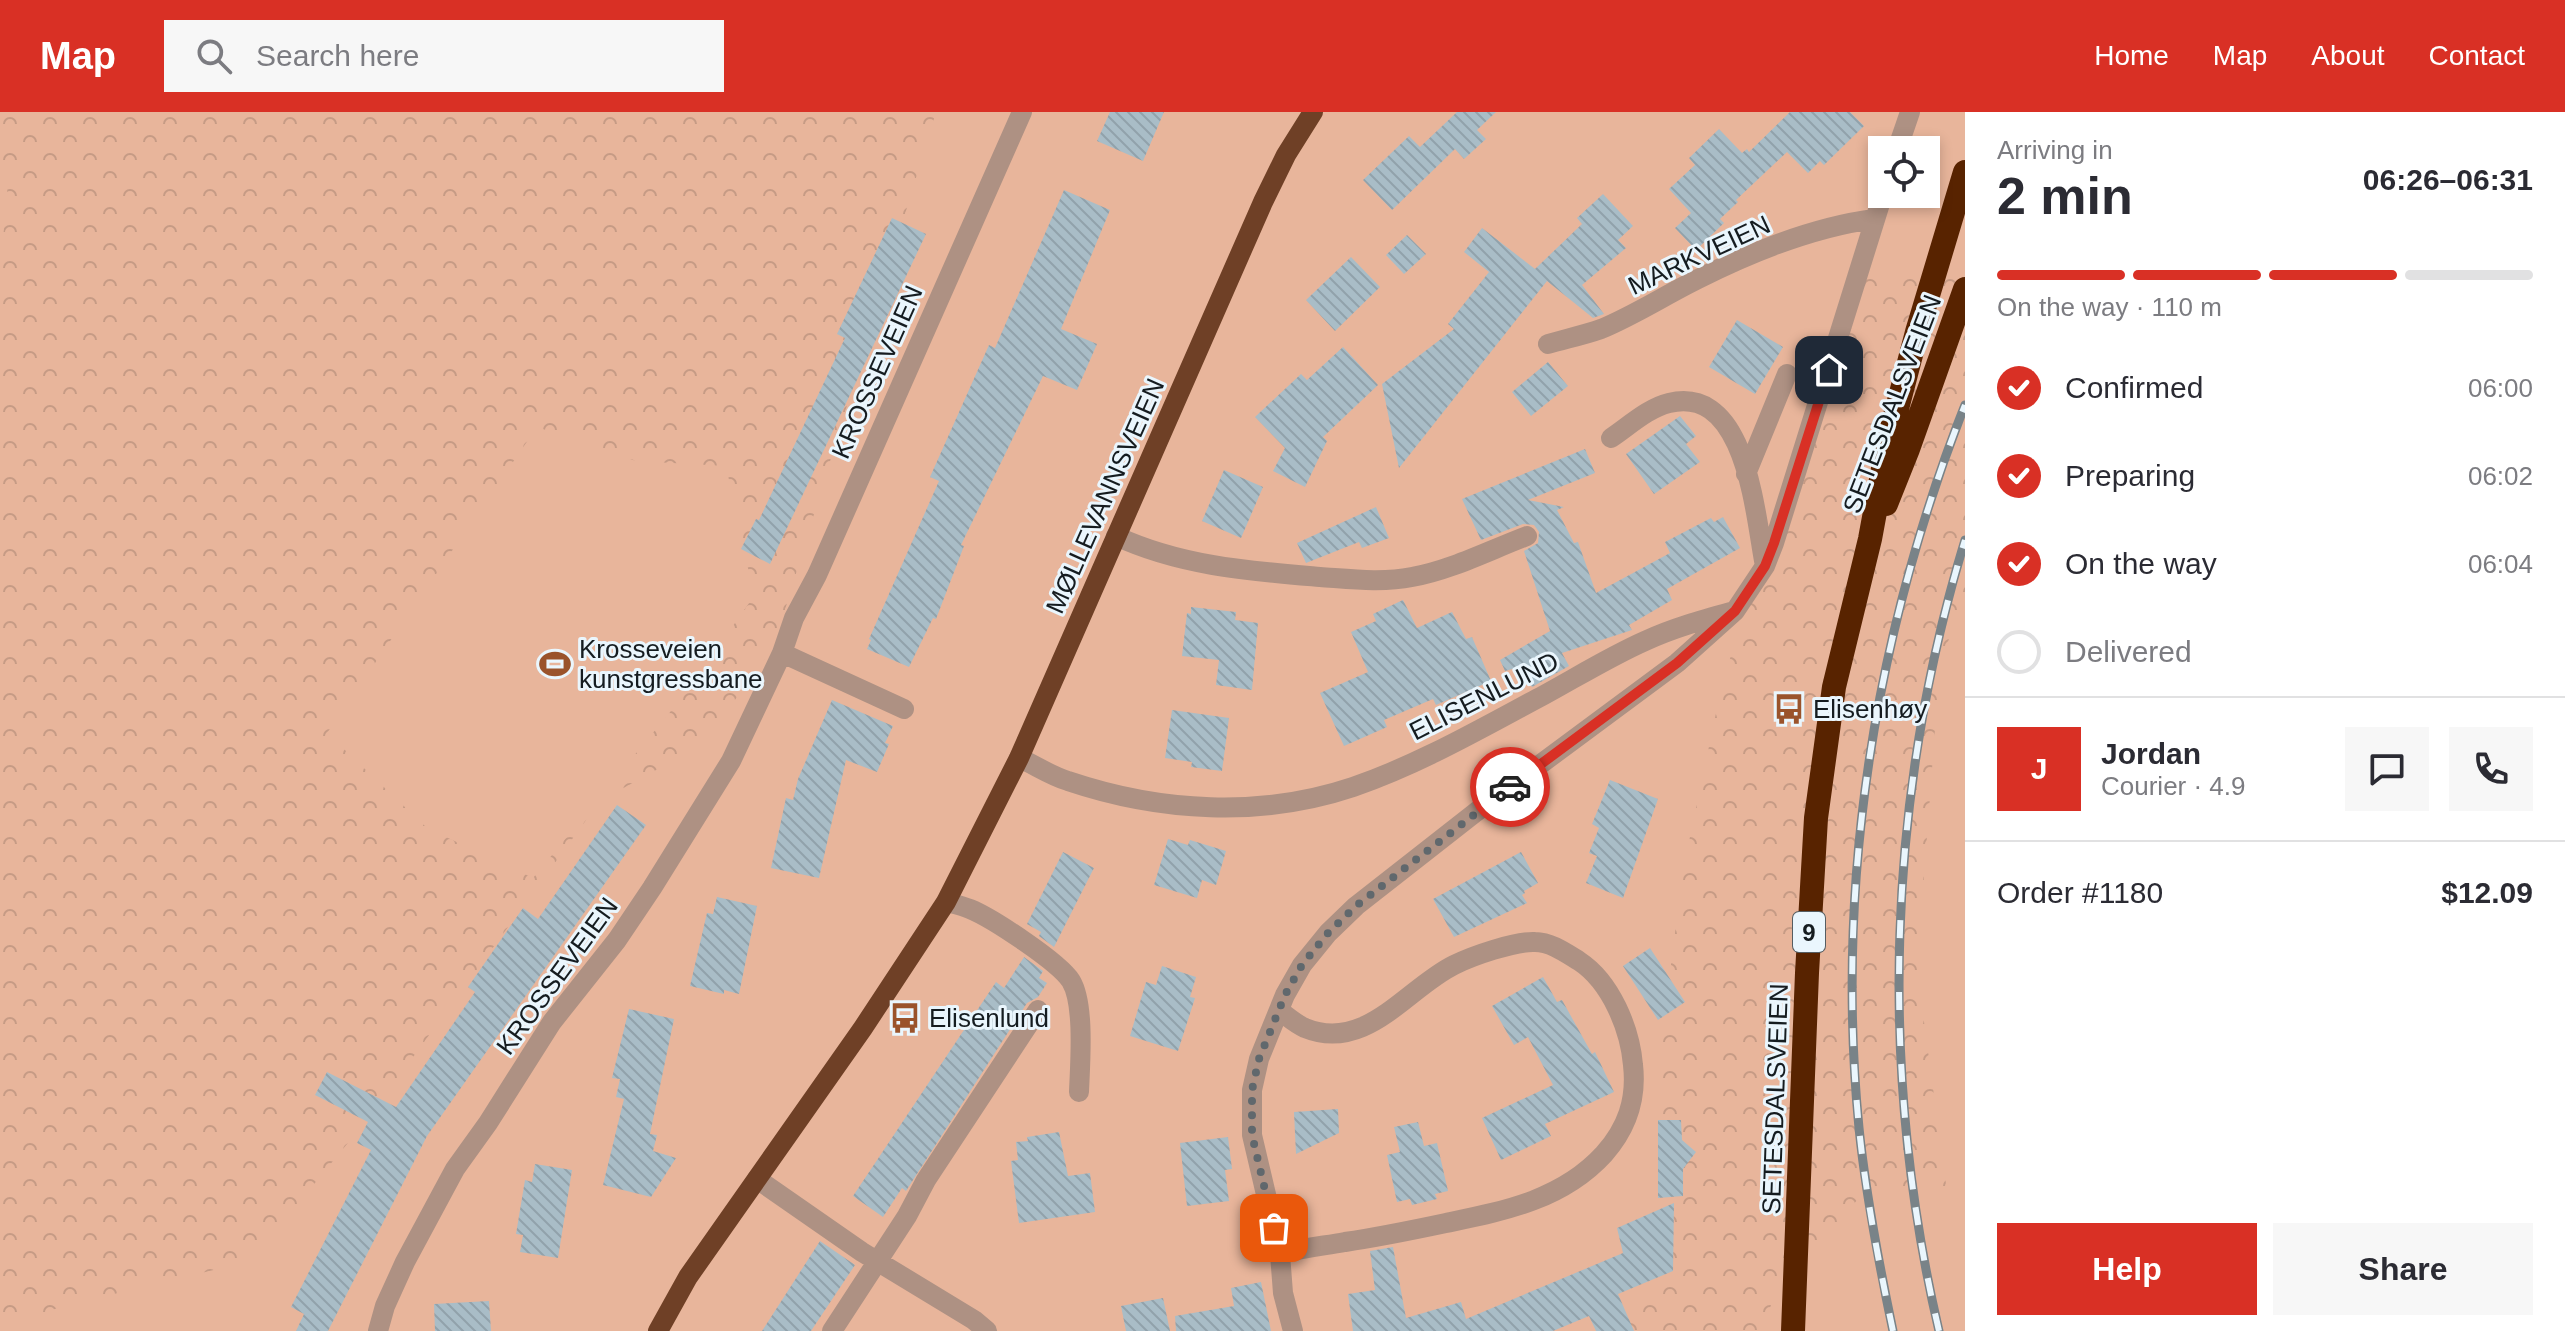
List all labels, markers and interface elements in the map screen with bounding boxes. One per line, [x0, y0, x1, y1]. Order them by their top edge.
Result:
search box [164, 20, 724, 92]
icon: search [192, 34, 236, 78]
text: Map [40, 35, 116, 77]
text: Search here [256, 39, 419, 72]
text: Home [2094, 40, 2169, 71]
text: Map [2213, 40, 2267, 71]
text: About [2311, 40, 2385, 71]
text: Contact [2429, 40, 2525, 71]
text: Arriving in [1997, 135, 2113, 165]
map controls [1868, 136, 1940, 208]
button: locate [1868, 136, 1940, 208]
text: 06:26–06:31 [2363, 163, 2533, 196]
text: 2 min [1997, 167, 2133, 225]
street label: MARKVEIEN [1623, 209, 1775, 301]
street label: KROSSEVEIEN [825, 281, 929, 463]
street label: SETESDALSVEIEN [1837, 291, 1947, 517]
text: On the way · 110 m [1997, 292, 2222, 322]
pin [1795, 336, 1863, 404]
icon: home [1807, 348, 1851, 392]
icon: check [1997, 366, 2041, 410]
text: Confirmed [2065, 371, 2203, 404]
text: 06:00 [2468, 373, 2533, 403]
street label: MØLLEVANNSVEIEN [1040, 374, 1170, 618]
icon: check [1997, 454, 2041, 498]
text: Preparing [2065, 459, 2195, 492]
text: 06:02 [2468, 461, 2533, 491]
icon: check [1997, 542, 2041, 586]
text: On the way [2065, 547, 2217, 580]
text: 06:04 [2468, 549, 2533, 579]
place label: Krosseveien kunstgressbane [579, 634, 763, 694]
text: Delivered [2065, 635, 2192, 668]
street label: ELISENLUND [1404, 646, 1564, 746]
sports icon: Krosseveien kunstgressbane [538, 647, 572, 681]
bus stop icon: Elisenhøy [1772, 692, 1806, 726]
place label: Elisenhøy [1813, 694, 1927, 724]
button: chat [2345, 727, 2429, 811]
button: phone [2449, 727, 2533, 811]
text: Jordan [2101, 737, 2201, 770]
courier [1470, 747, 1550, 827]
text: J [2031, 752, 2047, 785]
icon: car [1488, 765, 1532, 809]
text: Courier · 4.9 [2101, 771, 2246, 801]
text: Order #1180 [1997, 876, 2163, 909]
text: $12.09 [2441, 876, 2533, 909]
street label: KROSSEVEIEN [490, 892, 624, 1060]
road number: 9 [1793, 912, 1825, 952]
street label: SETESDALSVEIEN [1756, 983, 1794, 1215]
bus stop icon: Elisenlund [888, 1001, 922, 1035]
place label: Elisenlund [929, 1003, 1049, 1033]
pin [1240, 1194, 1308, 1262]
icon: bag [1252, 1206, 1296, 1250]
button: Help [1997, 1223, 2257, 1315]
button: Share [2273, 1223, 2533, 1315]

